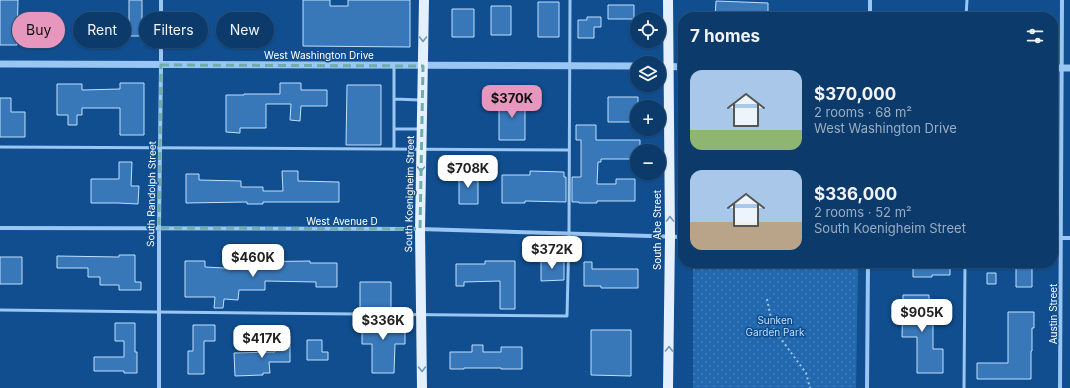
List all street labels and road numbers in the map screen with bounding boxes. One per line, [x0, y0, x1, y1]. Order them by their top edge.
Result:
street label: West Washington Drive [264, 49, 374, 61]
street label: South Koenigheim Street [402, 135, 416, 253]
street label: South Randolph Street [144, 140, 158, 247]
street label: South Abe Street [651, 189, 663, 270]
street label: West Avenue D [306, 215, 378, 227]
street label: Austin Street [1047, 283, 1059, 344]

